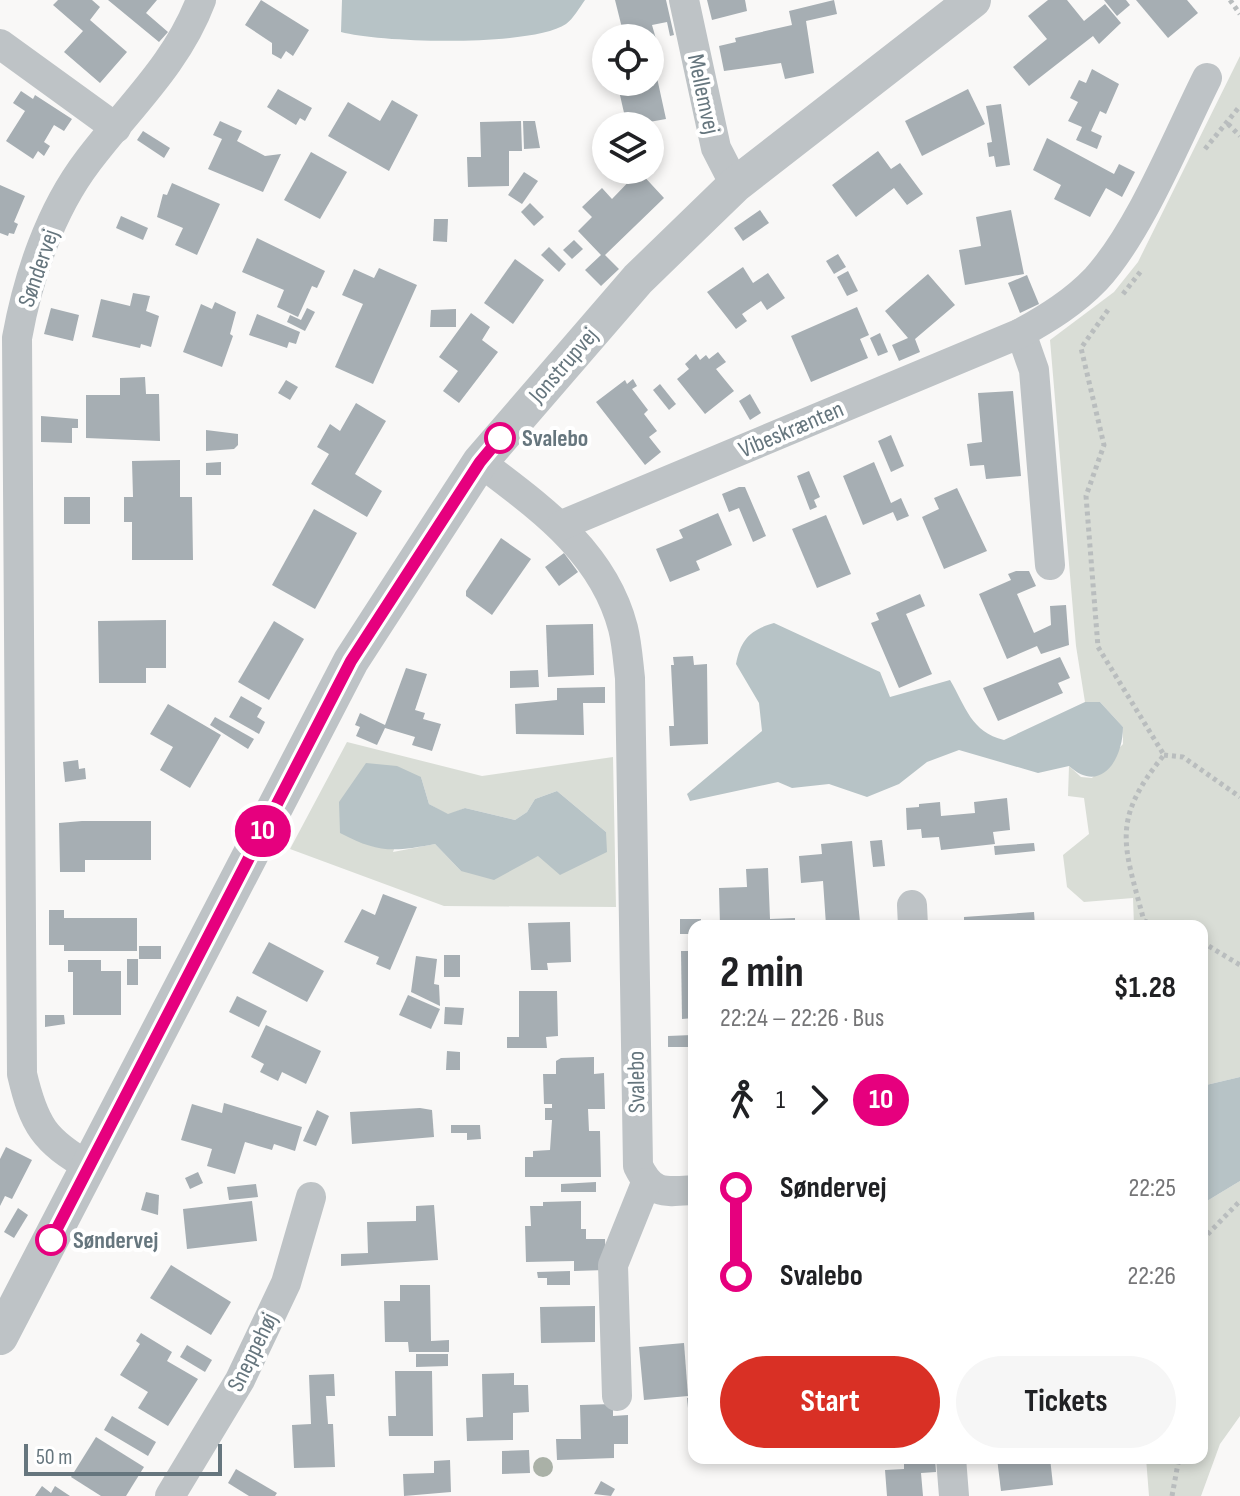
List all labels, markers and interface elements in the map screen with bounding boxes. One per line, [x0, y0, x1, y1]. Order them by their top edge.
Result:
map controls [592, 24, 664, 184]
button: locate [592, 24, 664, 96]
street label: Mellemvej [681, 52, 726, 137]
button: layers [592, 112, 664, 184]
street label: Søndervej [12, 225, 65, 311]
street label: Jonstrupvej [522, 322, 604, 410]
street label: Vibeskrænten [734, 394, 848, 465]
marker: Svalebo [485, 423, 515, 453]
place label: Svalebo [522, 424, 588, 453]
line badge: 10 [227, 805, 299, 857]
text: 10 [251, 814, 275, 847]
text: 2 min [720, 946, 804, 999]
text: $1.28 [1113, 970, 1176, 1006]
text: 22:24 – 22:26 · Bus [720, 1003, 884, 1034]
street label: Svalebo [621, 1051, 652, 1113]
icon: walk [720, 1078, 764, 1122]
icon: forward [797, 1078, 841, 1122]
text: 10 [869, 1083, 893, 1116]
text: 1 [776, 1085, 785, 1116]
text: Søndervej [780, 1170, 887, 1206]
text: 22:25 [1128, 1173, 1176, 1204]
marker: Søndervej [36, 1225, 66, 1255]
place label: Søndervej [73, 1226, 158, 1255]
text: Svalebo [780, 1258, 863, 1294]
text: 22:26 [1128, 1261, 1176, 1292]
street label: Sneppehøj [221, 1308, 284, 1396]
button: Start [720, 1356, 940, 1448]
button: Tickets [956, 1356, 1176, 1448]
scale bar [24, 1440, 222, 1476]
text: 50 m [36, 1444, 72, 1471]

